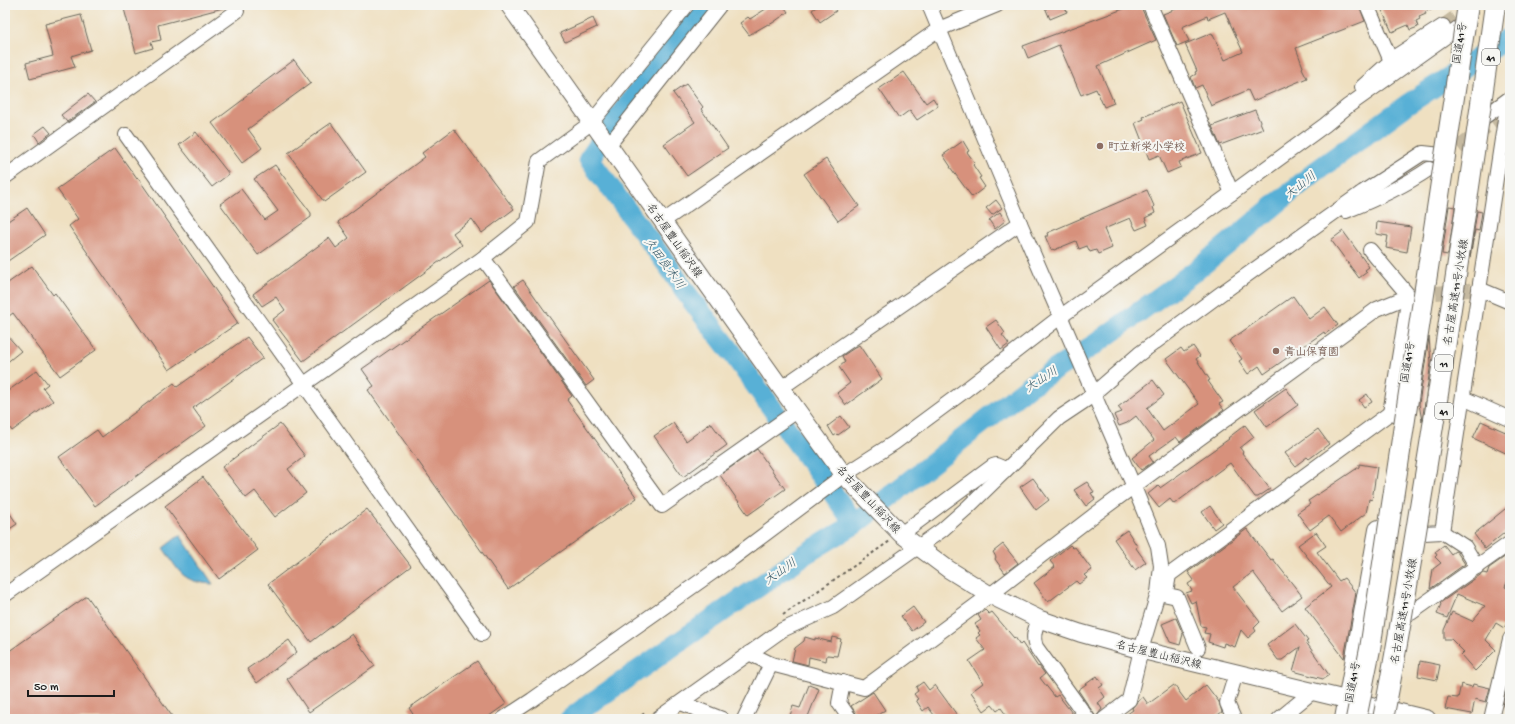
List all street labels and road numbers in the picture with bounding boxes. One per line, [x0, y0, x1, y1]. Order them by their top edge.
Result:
street label: 国道41号 [1451, 21, 1470, 65]
road number: 41 [1482, 49, 1500, 65]
street label: 名古屋豊山稲沢線 [643, 201, 704, 281]
street label: 名古屋高速11号小牧線 [1442, 238, 1471, 347]
street label: 国道41号 [1399, 340, 1418, 384]
road number: 11 [1435, 355, 1453, 371]
road number: 41 [1435, 403, 1453, 419]
street label: 名古屋豊山稲沢線 [833, 463, 903, 537]
street label: 名古屋高速11号小牧線 [1389, 557, 1420, 666]
street label: 名古屋豊山稲沢線 [1114, 639, 1203, 672]
street label: 国道41号 [1343, 660, 1364, 704]

